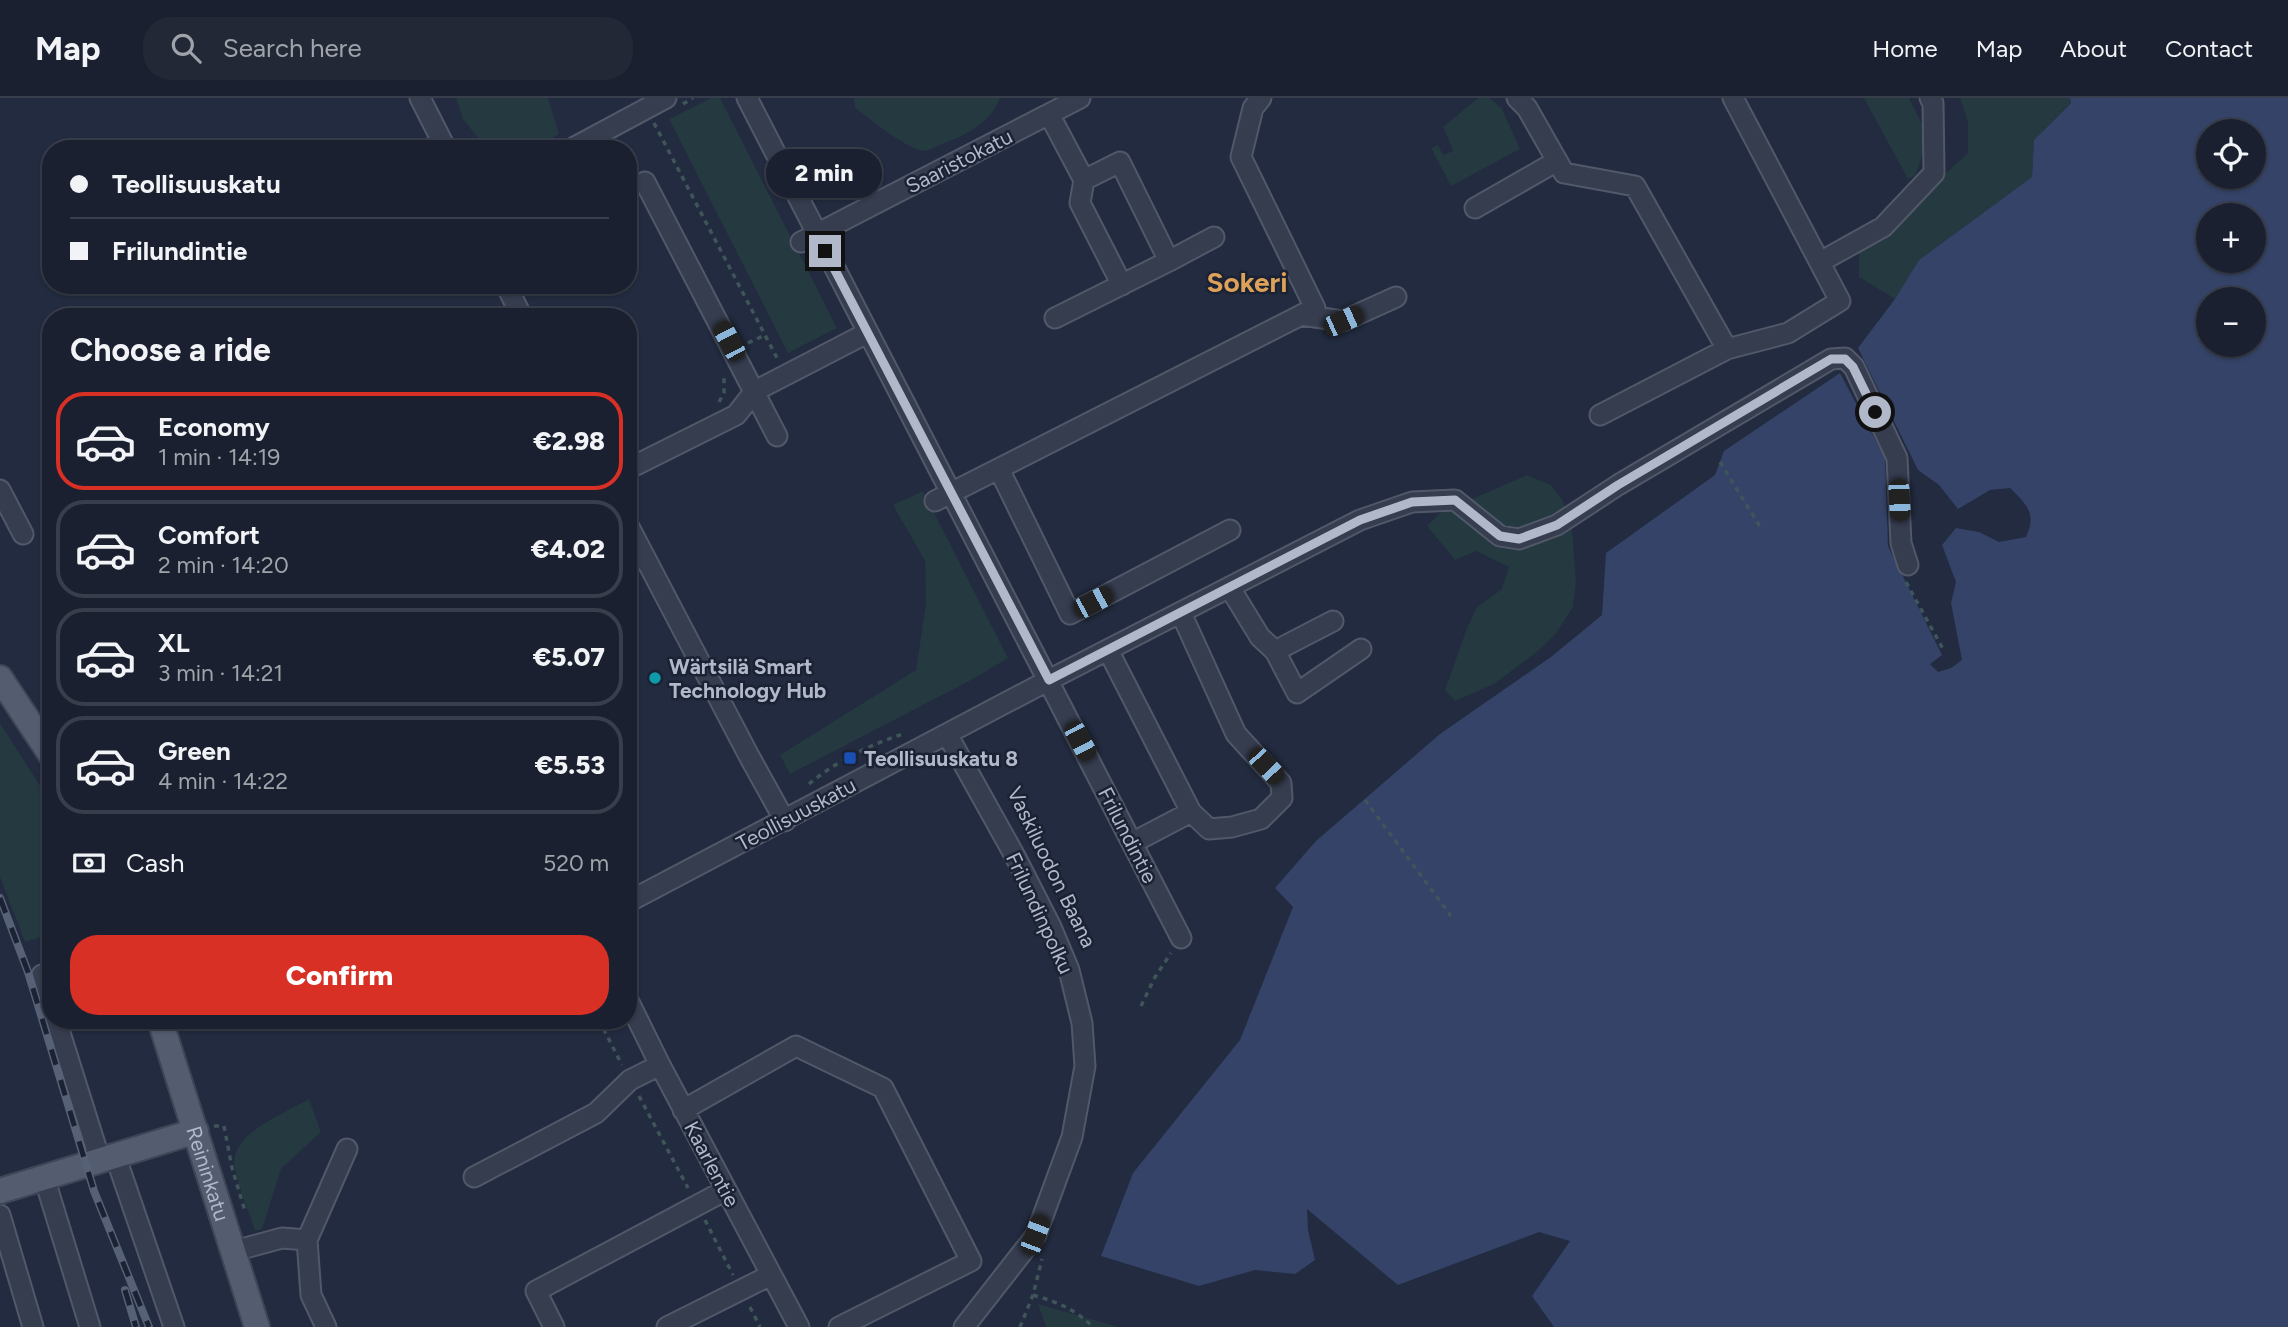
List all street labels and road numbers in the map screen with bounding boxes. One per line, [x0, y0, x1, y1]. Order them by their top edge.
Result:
street label: Saaristokatu [901, 123, 1017, 199]
street label: Teollisuuskatu [732, 772, 860, 856]
street label: Vaskiluodon Baana [1002, 782, 1102, 952]
street label: Frilundintie [1093, 783, 1163, 887]
street label: Frilundinpolku [1001, 848, 1079, 978]
street label: Kaarlentie [679, 1117, 745, 1211]
street label: Reininkatu [182, 1123, 235, 1224]

